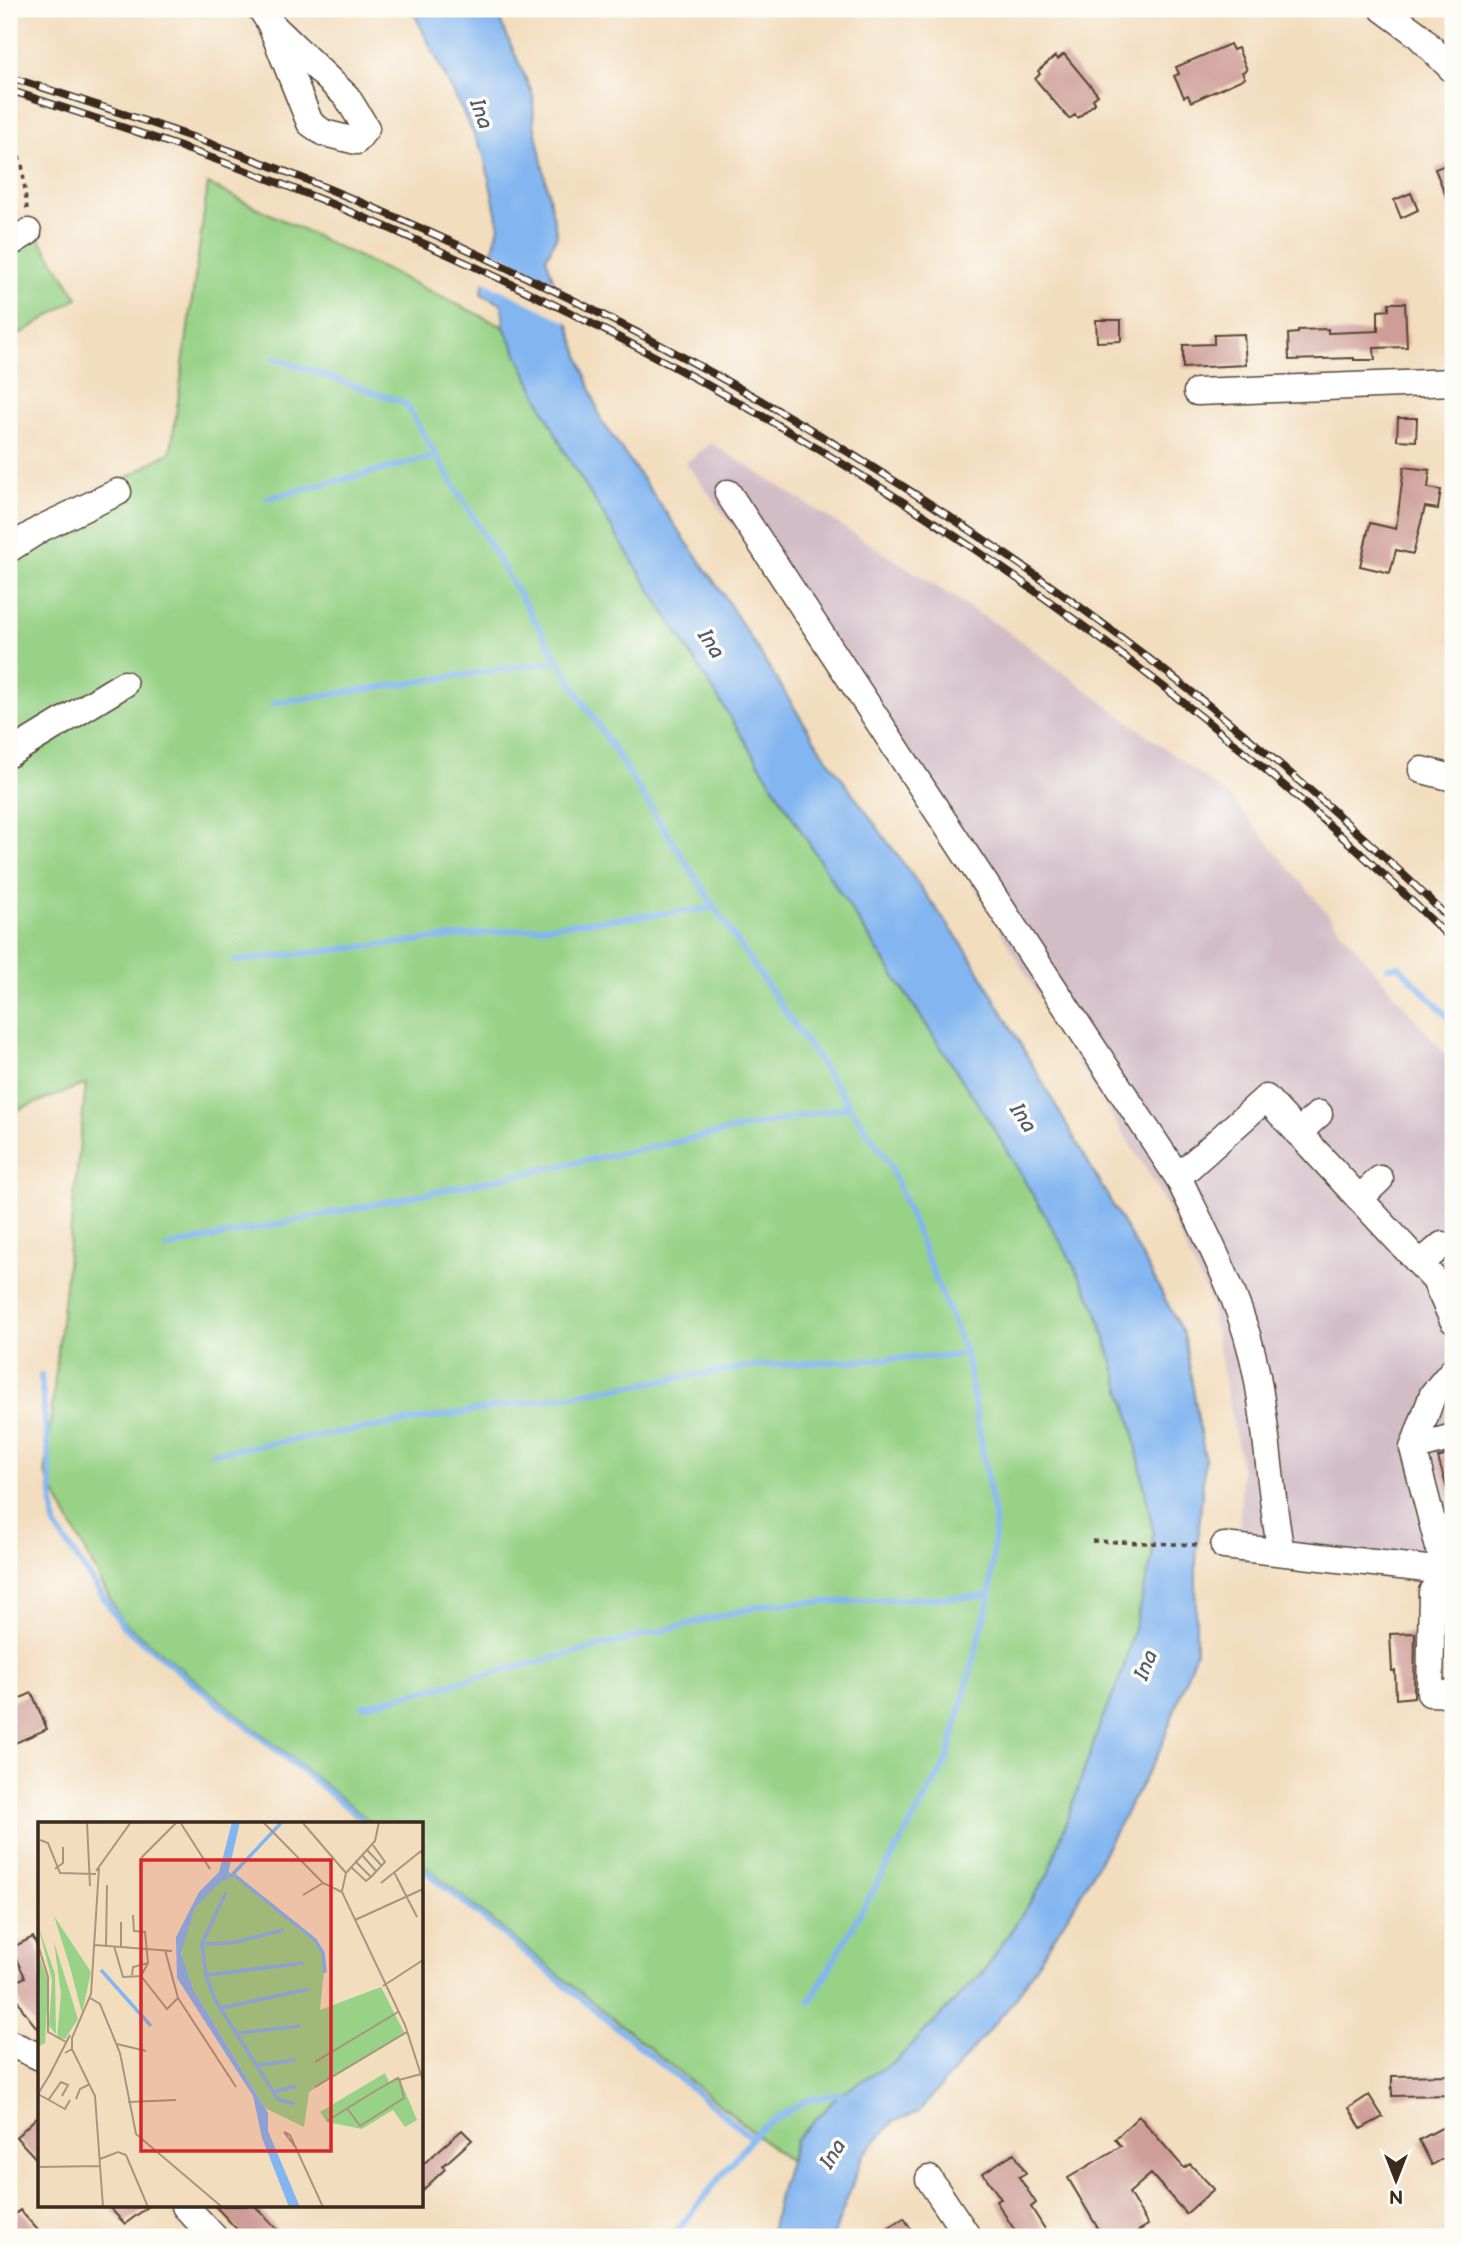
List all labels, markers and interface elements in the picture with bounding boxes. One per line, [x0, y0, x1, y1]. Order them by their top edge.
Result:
water label: Ina [464, 95, 498, 132]
water label: Ina [692, 624, 730, 663]
water label: Ina [1004, 1098, 1042, 1137]
water label: Ina [1128, 1646, 1163, 1685]
inset map [38, 1822, 424, 2208]
water label: Ina [814, 2135, 851, 2174]
north arrow [1360, 2144, 1430, 2214]
text: N [1389, 2184, 1403, 2207]

